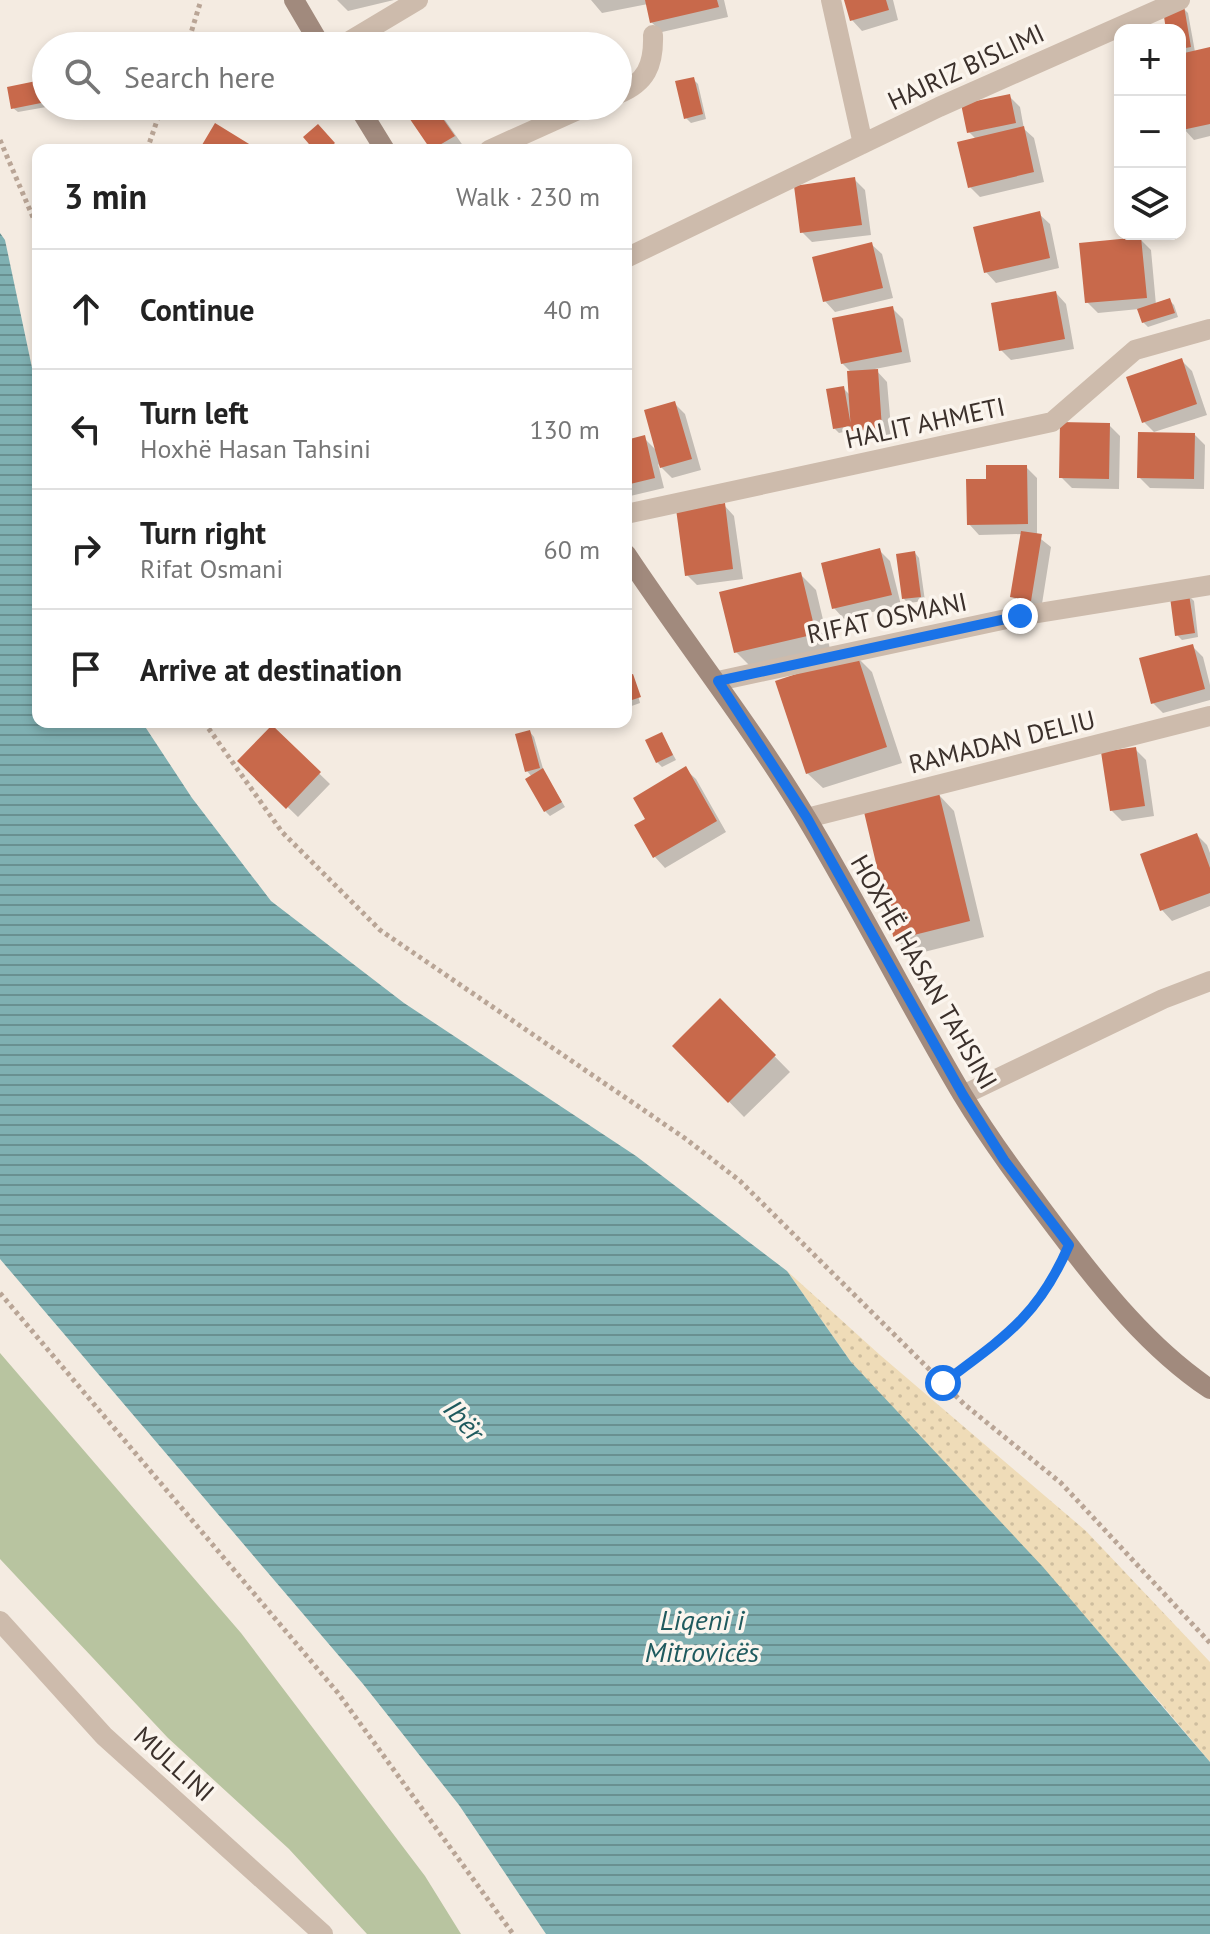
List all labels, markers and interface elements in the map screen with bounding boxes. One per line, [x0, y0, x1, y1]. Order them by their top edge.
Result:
street label: HAJRIZ BISLIMI [882, 16, 1049, 117]
map controls [1114, 24, 1186, 240]
button: + [1114, 24, 1186, 96]
search box [32, 32, 632, 120]
icon: search [60, 54, 104, 98]
text: Search here [124, 57, 275, 96]
button: − [1114, 96, 1186, 168]
button: layers [1114, 168, 1186, 240]
text: 3 min [64, 174, 147, 218]
text: Walk · 230 m [456, 180, 600, 213]
icon: ahead [64, 287, 108, 331]
text: Continue [140, 290, 254, 329]
text: 40 m [544, 293, 600, 326]
street label: HALIT AHMETI [842, 389, 1008, 456]
text: Turn left [140, 393, 248, 432]
icon: left [64, 407, 108, 451]
text: 130 m [529, 413, 600, 446]
text: Hoxhë Hasan Tahsini [140, 432, 371, 465]
text: Turn right [140, 513, 266, 552]
icon: right [64, 527, 108, 571]
text: 60 m [544, 533, 600, 566]
text: Rifat Osmani [140, 552, 283, 585]
street label: RIFAT OSMANI [804, 584, 970, 651]
route end [1002, 598, 1038, 634]
icon: arrive [64, 647, 108, 691]
text: Arrive at destination [140, 650, 402, 689]
street label: RAMADAN DELIU [905, 702, 1098, 781]
street label: HOXHË HASAN TAHSINI [844, 849, 1005, 1095]
route start [925, 1365, 961, 1401]
water label: Ibër [436, 1391, 494, 1450]
water label: Liqeni i Mitrovicës [645, 1601, 759, 1670]
street label: MULLINI [127, 1719, 221, 1808]

